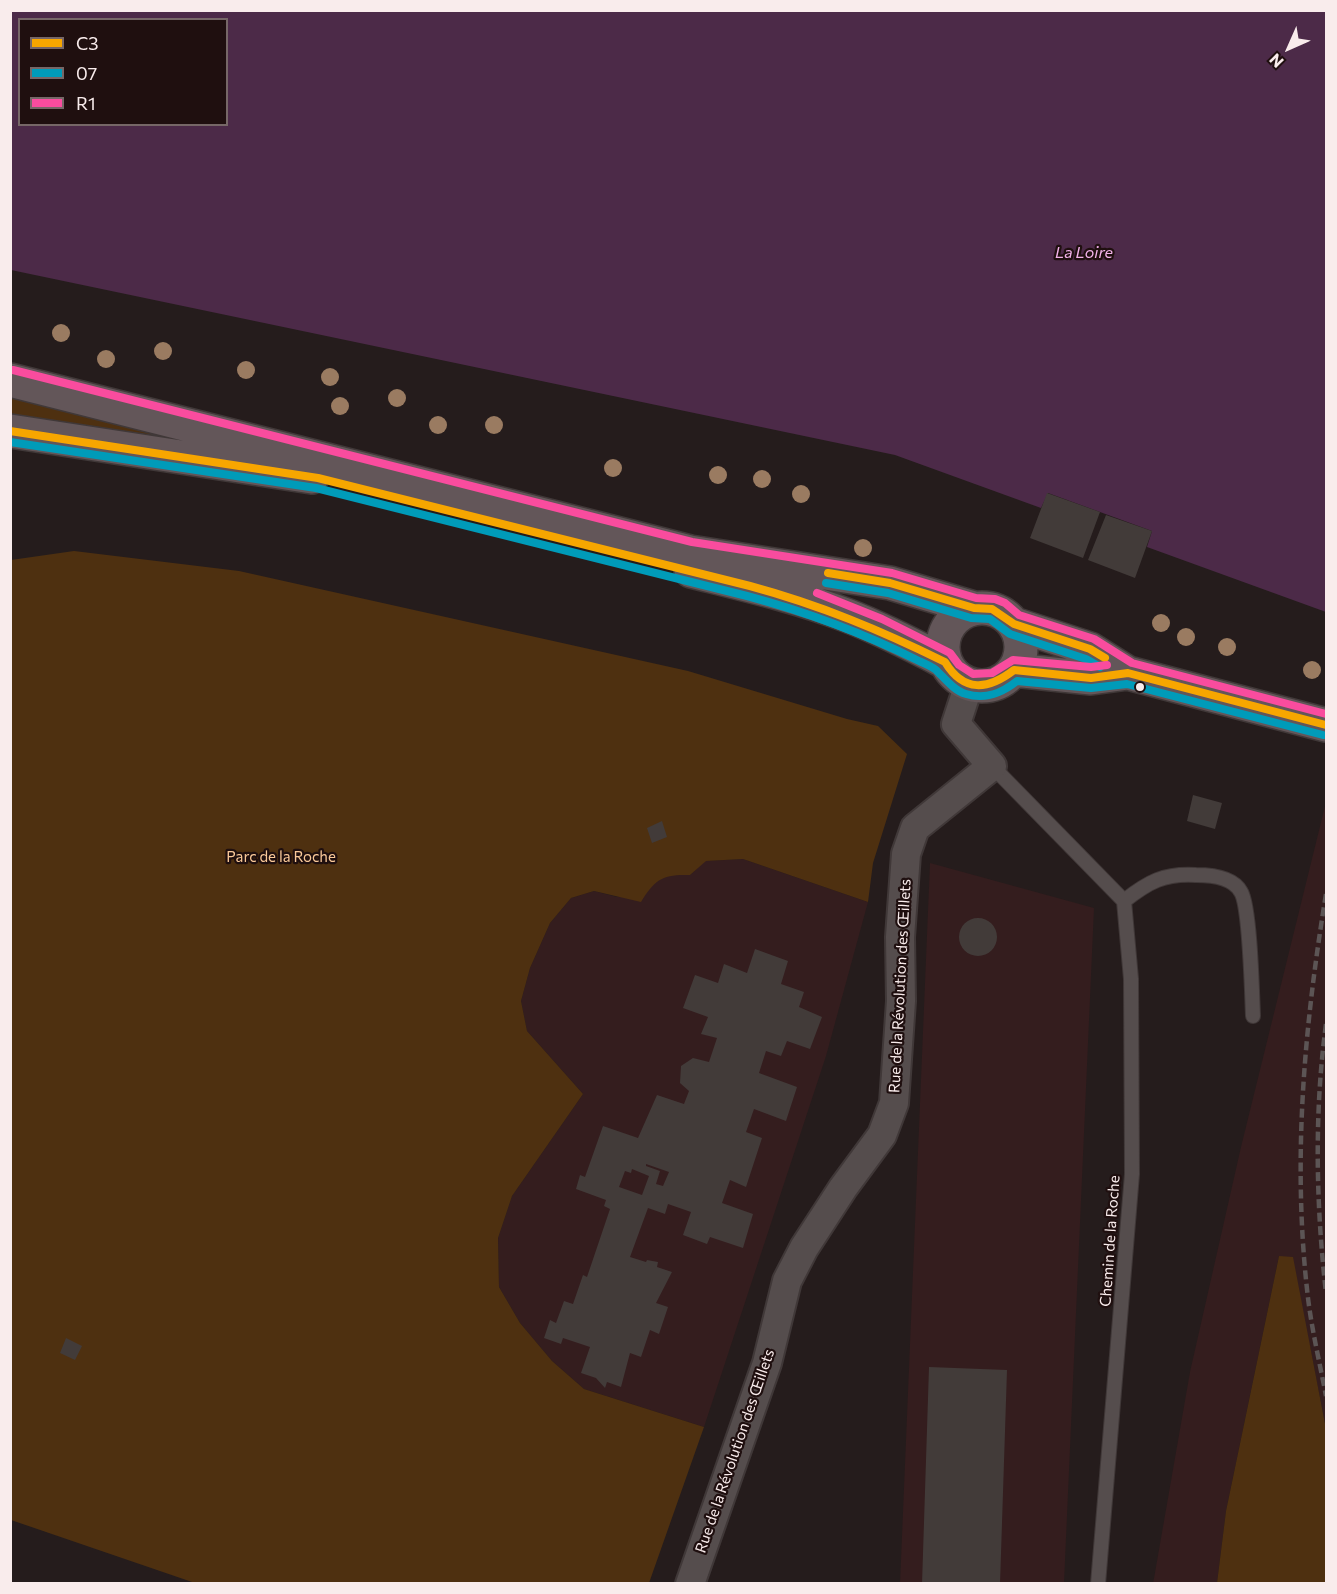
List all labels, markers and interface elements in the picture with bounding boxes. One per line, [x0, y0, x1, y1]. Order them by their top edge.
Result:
legend [18, 18, 228, 126]
north arrow [1259, 18, 1319, 78]
text: C3 [76, 32, 99, 54]
text: N [1265, 50, 1287, 72]
text: 07 [76, 62, 97, 84]
text: R1 [76, 92, 96, 114]
water label: La Loire [1055, 243, 1113, 263]
unlabelled marker [1134, 681, 1146, 693]
park label: Parc de la Roche [226, 848, 336, 866]
street label: Rue de la Révolution des Œillets [885, 879, 915, 1093]
street label: Chemin de la Roche [1096, 1175, 1124, 1307]
street label: Rue de la Révolution des Œillets [692, 1347, 778, 1555]

